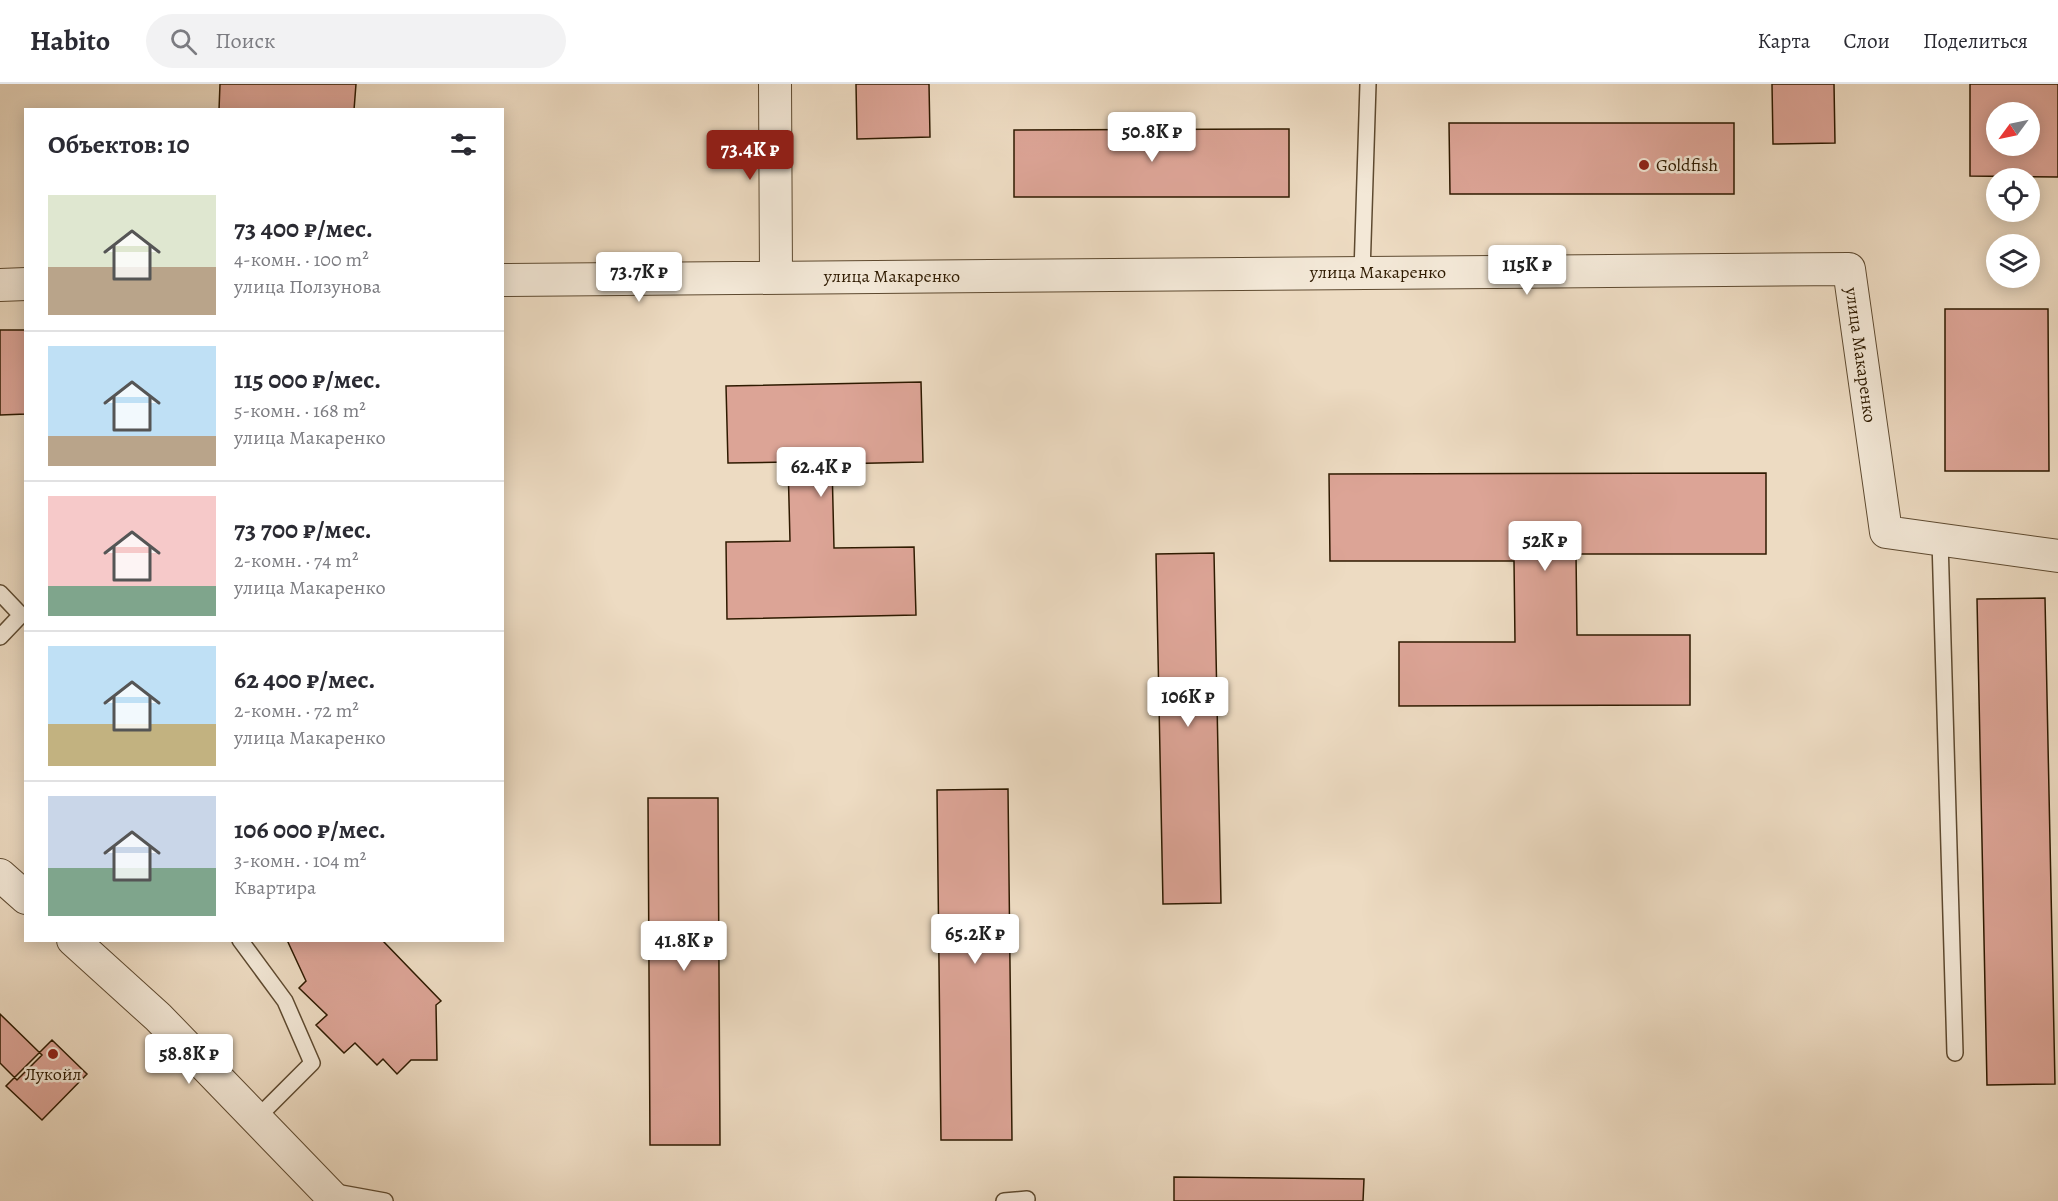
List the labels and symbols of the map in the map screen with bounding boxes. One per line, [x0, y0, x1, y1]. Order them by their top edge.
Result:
north arrow [1986, 102, 2040, 156]
pin: 50.8K ₽ [1097, 112, 1207, 163]
pin: 73.4K ₽ [695, 130, 805, 181]
place label: Goldfish [1656, 153, 1718, 177]
marker: Goldfish [1637, 158, 1651, 172]
pin: 115K ₽ [1478, 245, 1576, 296]
pin: 73.7K ₽ [584, 252, 694, 303]
street label: улица Макаренко [1309, 260, 1446, 284]
street label: улица Макаренко [823, 264, 960, 288]
street label: улица Макаренко [1839, 285, 1882, 424]
pin: 62.4K ₽ [766, 447, 876, 498]
pin: 52K ₽ [1503, 521, 1587, 572]
pin: 106K ₽ [1139, 677, 1237, 728]
pin: 65.2K ₽ [920, 914, 1030, 965]
pin: 41.8K ₽ [629, 921, 739, 972]
pin: 58.8K ₽ [134, 1034, 244, 1085]
marker: Лукойл [46, 1047, 60, 1061]
place label: Лукойл [25, 1062, 82, 1086]

